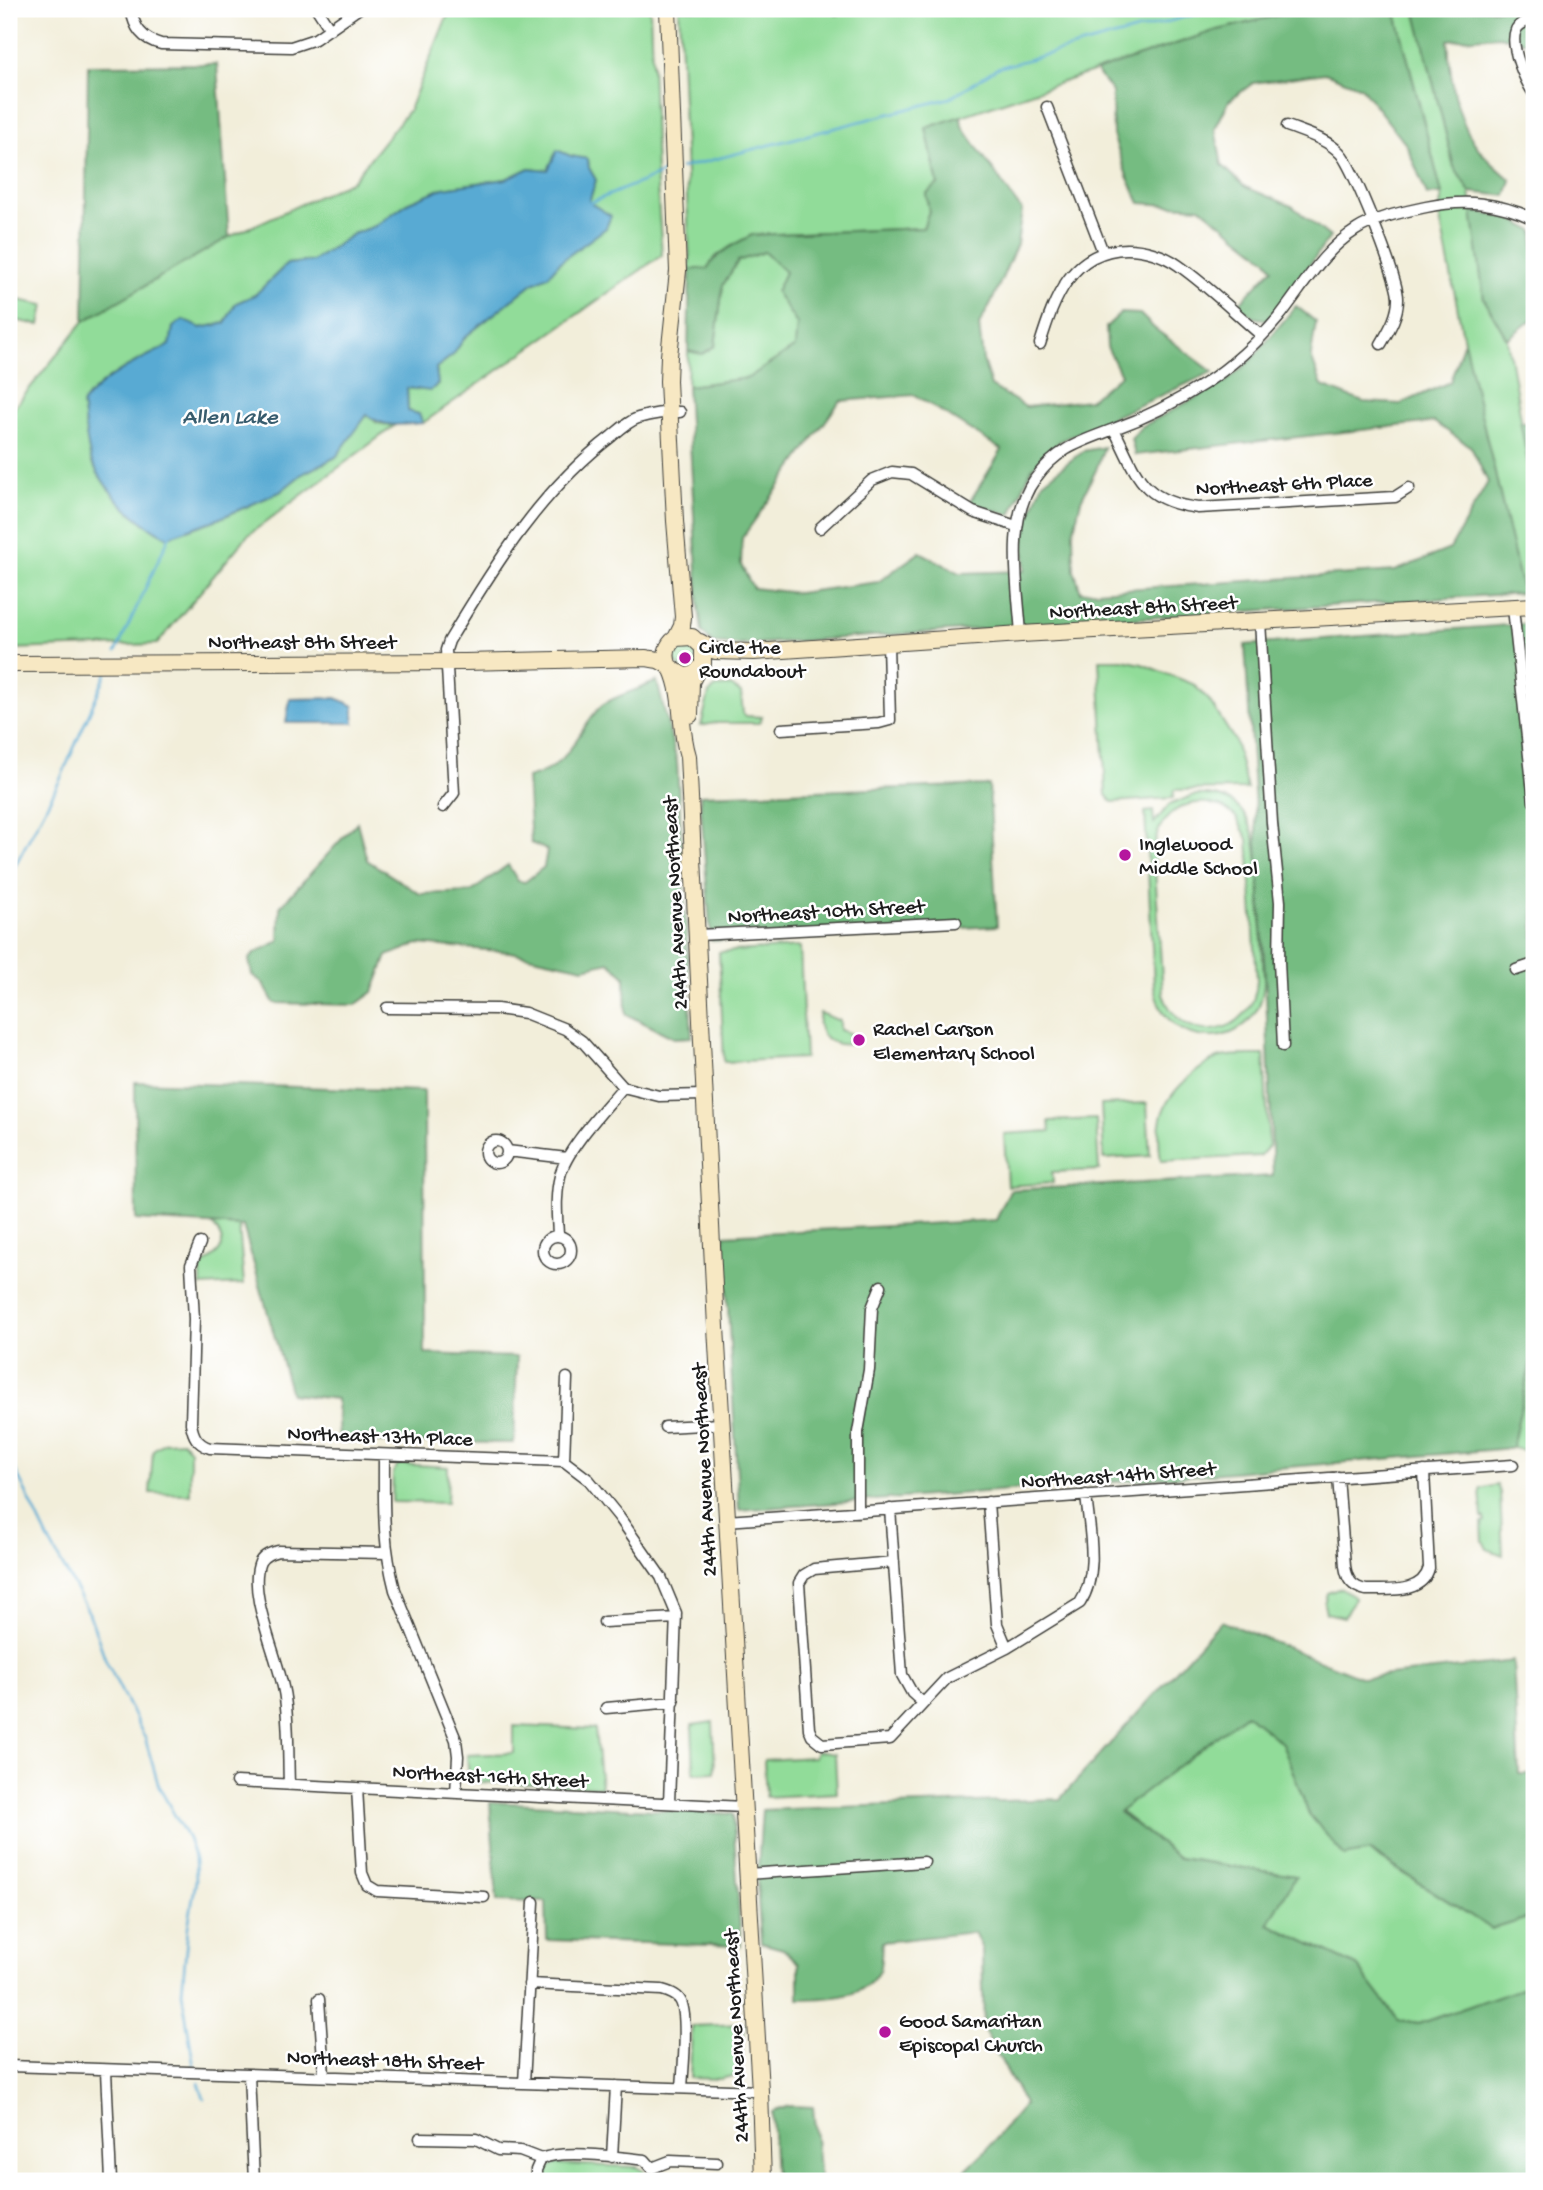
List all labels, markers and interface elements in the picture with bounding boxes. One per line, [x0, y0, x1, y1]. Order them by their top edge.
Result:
water label: Allen Lake [182, 405, 279, 432]
street label: Northeast 6th Place [1195, 469, 1374, 504]
street label: Northeast 8th Street [1049, 592, 1240, 627]
street label: Northeast 8th Street [208, 632, 398, 657]
place label: Circle the Roundabout [699, 637, 808, 686]
marker: Circle the Roundabout [677, 650, 693, 666]
street label: 244th Avenue Northeast [659, 793, 696, 1010]
place label: Inglewood Middle School [1139, 834, 1258, 883]
marker: Inglewood Middle School [1117, 847, 1133, 863]
street label: Northeast 10th Street [727, 896, 928, 931]
place label: Rachel Carson Elementary School [873, 1019, 1035, 1068]
marker: Rachel Carson Elementary School [851, 1032, 867, 1048]
street label: 244th Avenue Northeast [688, 1360, 725, 1577]
street label: Northeast 13th Place [287, 1423, 474, 1454]
street label: Northeast 14th Street [1020, 1458, 1219, 1497]
street label: Northeast 16th Street [391, 1761, 591, 1796]
street label: 244th Avenue Northeast [720, 1926, 757, 2143]
place label: Good Samaritan Episcopal Church [899, 2011, 1043, 2060]
marker: Good Samaritan Episcopal Church [877, 2024, 893, 2040]
street label: Northeast 18th Street [286, 2047, 486, 2079]

